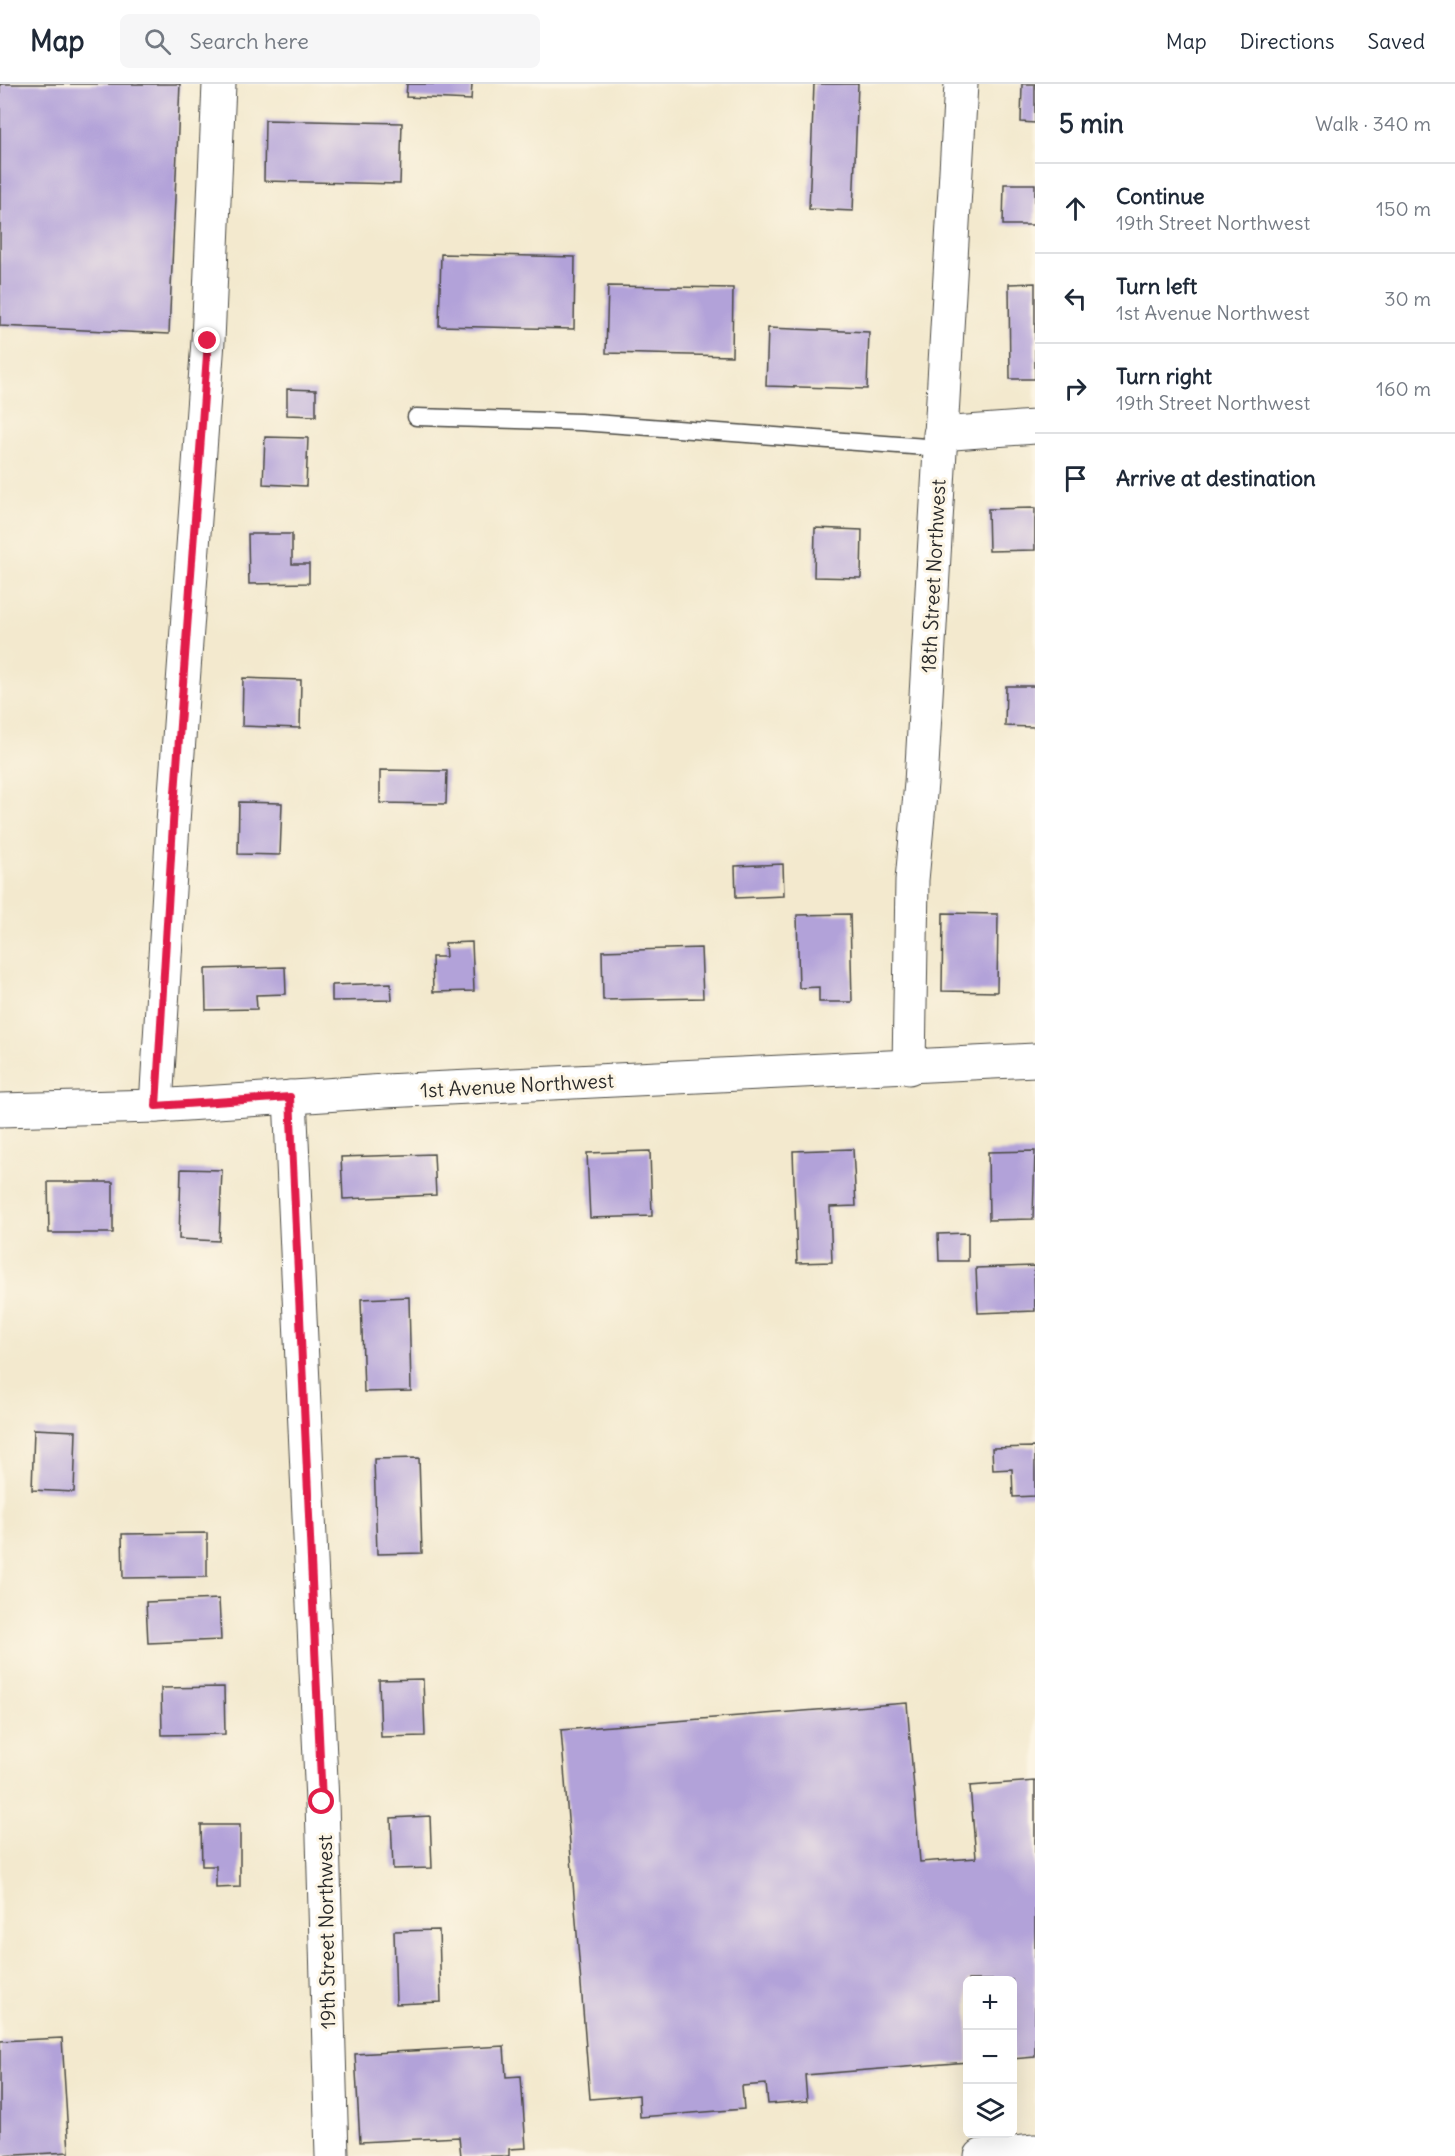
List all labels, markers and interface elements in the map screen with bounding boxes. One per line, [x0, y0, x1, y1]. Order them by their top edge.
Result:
search box [120, 14, 540, 68]
text: Map [30, 23, 84, 59]
icon: search [141, 25, 174, 58]
text: Search here [189, 27, 309, 55]
text: Map [1166, 28, 1207, 55]
text: Directions [1240, 28, 1334, 55]
text: Saved [1367, 28, 1425, 55]
text: 5 min [1059, 107, 1124, 140]
text: Walk · 340 m [1315, 111, 1431, 136]
text: Continue [1116, 182, 1205, 210]
icon: ahead [1059, 192, 1092, 225]
text: 150 m [1376, 196, 1431, 221]
text: 19th Street Northwest [1116, 210, 1310, 235]
text: Turn left [1116, 272, 1197, 300]
icon: left [1059, 282, 1092, 315]
text: 30 m [1384, 286, 1431, 311]
text: 1st Avenue Northwest [1116, 300, 1310, 325]
route end [194, 327, 220, 353]
text: Turn right [1116, 362, 1212, 390]
icon: right [1059, 372, 1092, 405]
text: 160 m [1376, 376, 1431, 401]
text: 19th Street Northwest [1116, 390, 1310, 415]
icon: arrive [1059, 462, 1092, 495]
text: Arrive at destination [1116, 464, 1316, 492]
street label: 18th Street Northwest [915, 478, 951, 674]
street label: 1st Avenue Northwest [420, 1067, 615, 1103]
route start [308, 1788, 334, 1814]
street label: 19th Street Northwest [312, 1834, 340, 2029]
map controls [963, 1976, 1017, 2138]
button: + [963, 1976, 1017, 2030]
button: − [963, 2030, 1017, 2084]
button: layers [963, 2084, 1017, 2138]

